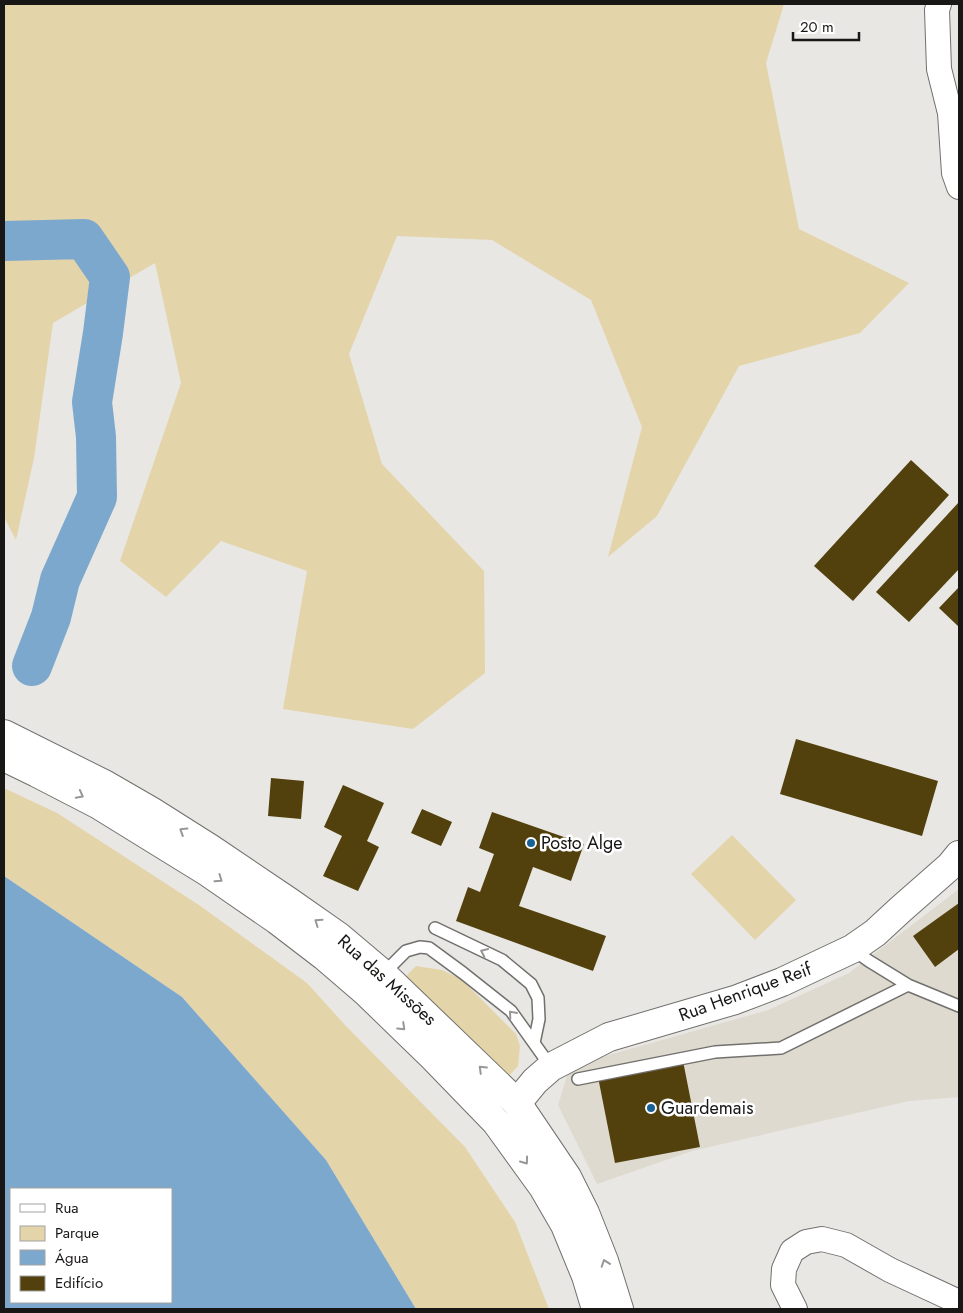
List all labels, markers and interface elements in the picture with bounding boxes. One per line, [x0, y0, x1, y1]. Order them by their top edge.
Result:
scale bar [793, 10, 859, 42]
text: 20 m [800, 16, 834, 38]
one-way arrow [74, 789, 83, 799]
one-way arrow [179, 828, 188, 838]
place label: Posto Alge [541, 830, 623, 856]
marker: Posto Alge [525, 837, 537, 849]
one-way arrow [213, 873, 223, 882]
one-way arrow [314, 919, 324, 928]
street label: Rua das Missões [332, 928, 442, 1032]
one-way arrow [480, 948, 489, 958]
street label: Rua Henrique Reif [675, 956, 816, 1028]
one-way arrow [508, 1010, 517, 1019]
one-way arrow [396, 1021, 405, 1030]
one-way arrow [479, 1066, 488, 1075]
place label: Guardemais [661, 1095, 753, 1121]
marker: Guardemais [645, 1102, 657, 1114]
one-way arrow [519, 1155, 528, 1165]
legend [10, 1188, 172, 1303]
text: Rua [55, 1197, 79, 1219]
text: Parque [55, 1222, 99, 1244]
text: Água [55, 1247, 89, 1269]
one-way arrow [600, 1259, 610, 1268]
text: Edifício [55, 1272, 103, 1294]

